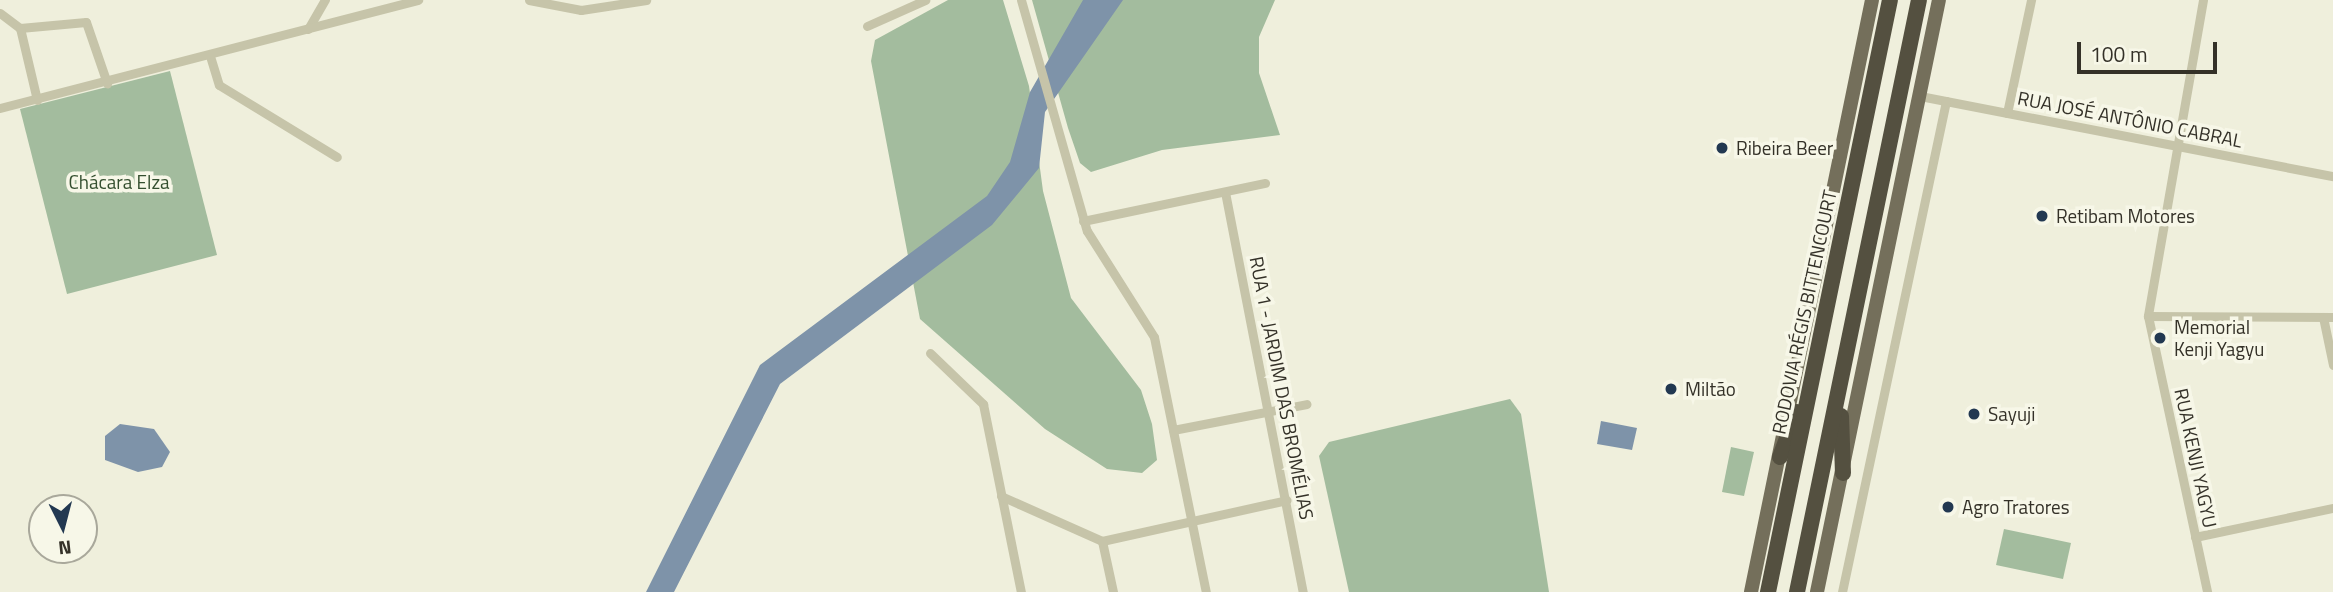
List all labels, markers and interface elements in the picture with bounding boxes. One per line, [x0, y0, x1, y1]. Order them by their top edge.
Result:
scale bar [2081, 28, 2221, 72]
text: 100 m [2090, 38, 2147, 70]
street label: RUA JOSÉ ANTÔNIO CABRAL [2016, 86, 2244, 152]
place label: Ribeira Beer [1736, 137, 1833, 159]
marker: Ribeira Beer [1714, 140, 1730, 156]
park label: Chácara Elza [68, 171, 170, 193]
street label: RODOVIA RÉGIS BITTENCOURT [1767, 188, 1841, 436]
place label: Retibam Motores [2056, 205, 2195, 227]
marker: Retibam Motores [2034, 208, 2050, 224]
street label: RUA 1 - JARDIM DAS BROMÉLIAS [1245, 255, 1319, 521]
place label: Memorial Kenji Yagyu [2174, 316, 2264, 360]
marker: Memorial Kenji Yagyu [2152, 330, 2168, 346]
place label: Miltão [1685, 378, 1736, 400]
marker: Miltão [1663, 381, 1679, 397]
street label: RUA KENJI YAGYU [2170, 386, 2222, 530]
place label: Sayuji [1988, 403, 2035, 425]
marker: Sayuji [1966, 406, 1982, 422]
north arrow [28, 494, 98, 564]
place label: Agro Tratores [1962, 496, 2069, 518]
marker: Agro Tratores [1940, 499, 1956, 515]
text: N [57, 533, 73, 564]

